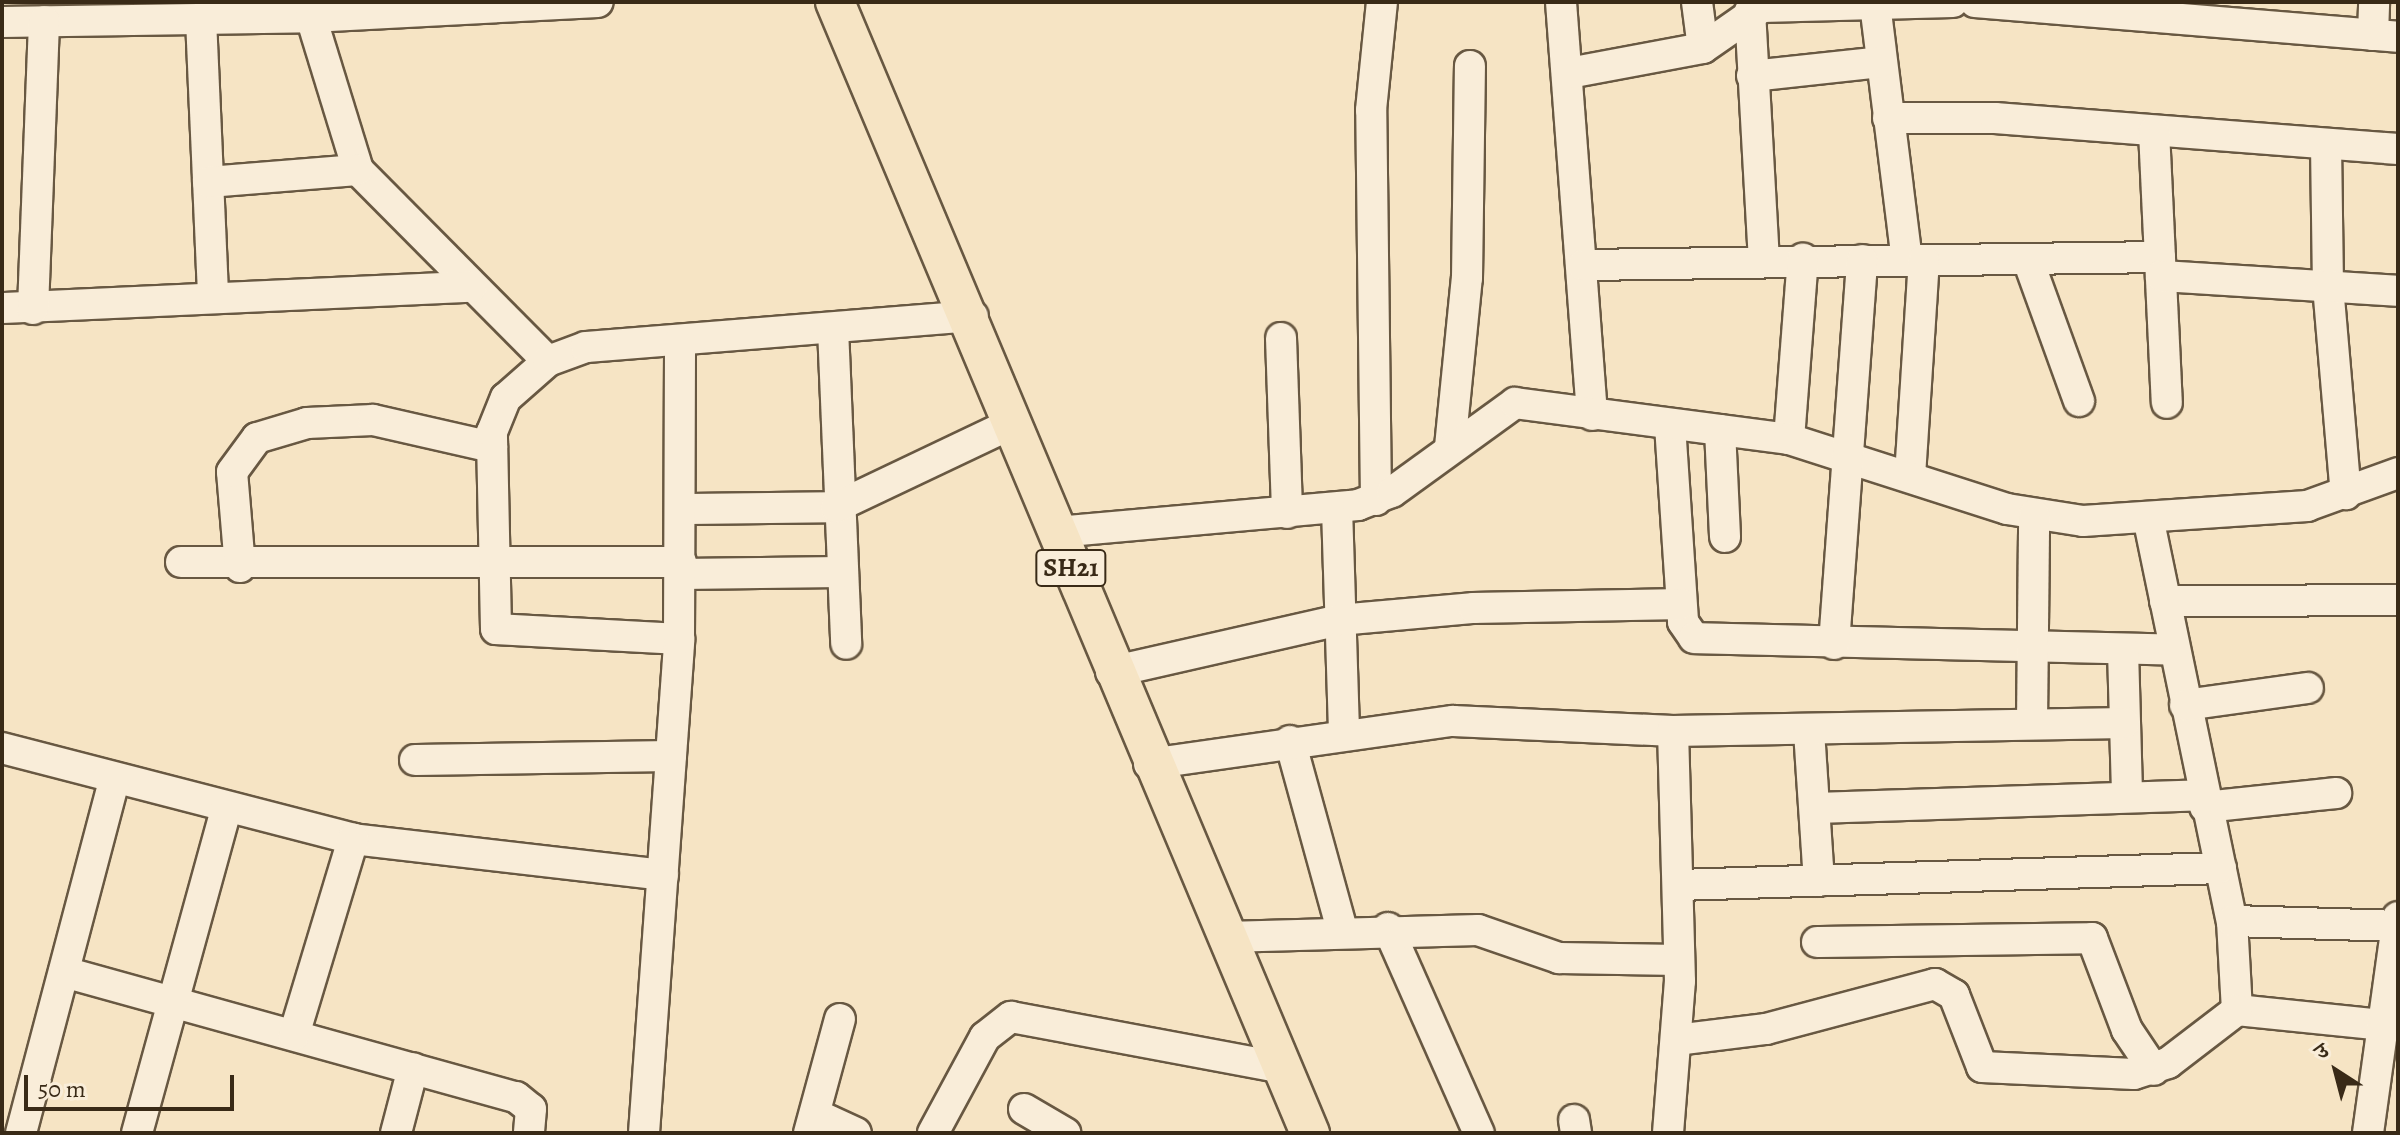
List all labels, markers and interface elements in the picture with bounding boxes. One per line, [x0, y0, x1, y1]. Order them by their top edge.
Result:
road number: SH21 [1035, 546, 1107, 590]
north arrow [2296, 1031, 2376, 1111]
text: उ [2309, 1036, 2335, 1067]
scale bar [28, 1059, 238, 1109]
text: 50 m [38, 1073, 86, 1105]

